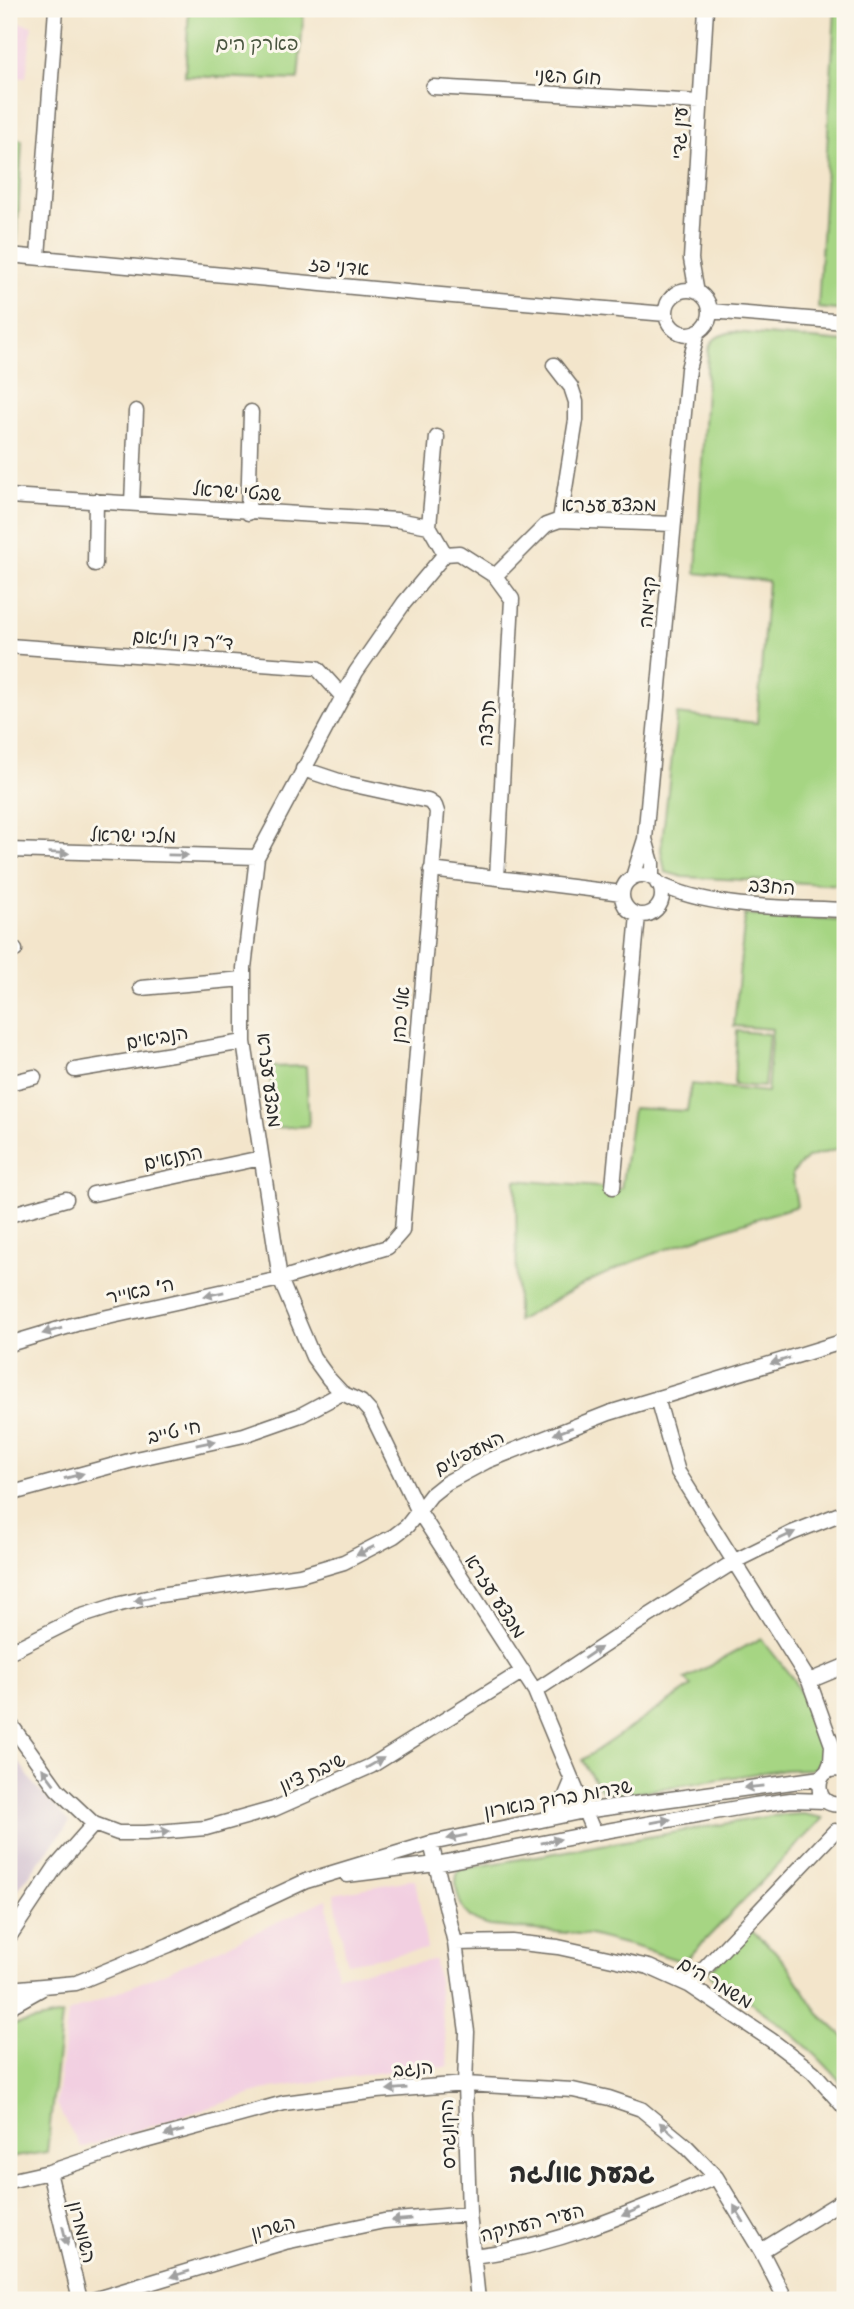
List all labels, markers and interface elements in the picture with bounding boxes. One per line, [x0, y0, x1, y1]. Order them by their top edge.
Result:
park label: פארק הים [216, 27, 298, 60]
street label: חוט השני [534, 58, 602, 95]
street label: עין גדי [662, 106, 697, 160]
street label: אדני פז [307, 247, 371, 286]
street label: שבטי ישראל [191, 472, 283, 511]
street label: מבצע עזרא [561, 488, 657, 521]
street label: קדימה [629, 575, 666, 629]
street label: ד״ר דן ויליאם [131, 619, 235, 659]
street label: תרצה [469, 699, 504, 747]
street label: מלכי ישראל [89, 818, 177, 853]
one-way arrow [49, 847, 71, 858]
one-way arrow [167, 850, 189, 861]
street label: החצב [747, 868, 797, 905]
street label: אלי כהן [382, 985, 419, 1045]
street label: הנביאים [123, 1016, 191, 1059]
street label: מבצע עזרא [247, 1031, 292, 1129]
street label: התנאים [140, 1135, 206, 1180]
street label: ה' באייר [103, 1267, 177, 1314]
one-way arrow [203, 1288, 225, 1299]
one-way arrow [42, 1326, 63, 1336]
one-way arrow [769, 1357, 790, 1367]
street label: חי טייב [144, 1410, 204, 1453]
street label: המעפילים [428, 1421, 510, 1484]
one-way arrow [553, 1425, 574, 1436]
one-way arrow [196, 1438, 218, 1449]
one-way arrow [64, 1470, 85, 1480]
one-way arrow [776, 1530, 796, 1542]
one-way arrow [355, 1545, 375, 1556]
street label: מבצע עזרא [456, 1547, 535, 1645]
one-way arrow [133, 1593, 155, 1604]
one-way arrow [583, 1646, 601, 1660]
street label: שיבת ציון [273, 1743, 351, 1802]
one-way arrow [365, 1757, 385, 1769]
one-way arrow [41, 1767, 55, 1785]
street label: שדרות ברוך בוארון [481, 1769, 635, 1828]
one-way arrow [742, 1781, 764, 1792]
one-way arrow [650, 1815, 672, 1826]
one-way arrow [150, 1826, 172, 1837]
one-way arrow [446, 1832, 468, 1843]
one-way arrow [540, 1836, 562, 1847]
street label: משמר הים [672, 1947, 760, 2018]
street label: הנגב [391, 2050, 435, 2087]
one-way arrow [385, 2084, 407, 2095]
street label: הקונגרס [430, 2098, 465, 2170]
one-way arrow [658, 2121, 676, 2137]
one-way arrow [163, 2128, 184, 2138]
district label: גבעת אולגה [509, 2150, 655, 2196]
street label: העיר העתיקה [476, 2194, 588, 2251]
street label: השומרון [59, 2197, 106, 2267]
one-way arrow [732, 2204, 745, 2223]
street label: השרון [247, 2206, 299, 2249]
one-way arrow [620, 2207, 641, 2218]
one-way arrow [389, 2215, 411, 2226]
one-way arrow [60, 2225, 71, 2247]
one-way arrow [169, 2270, 190, 2280]

